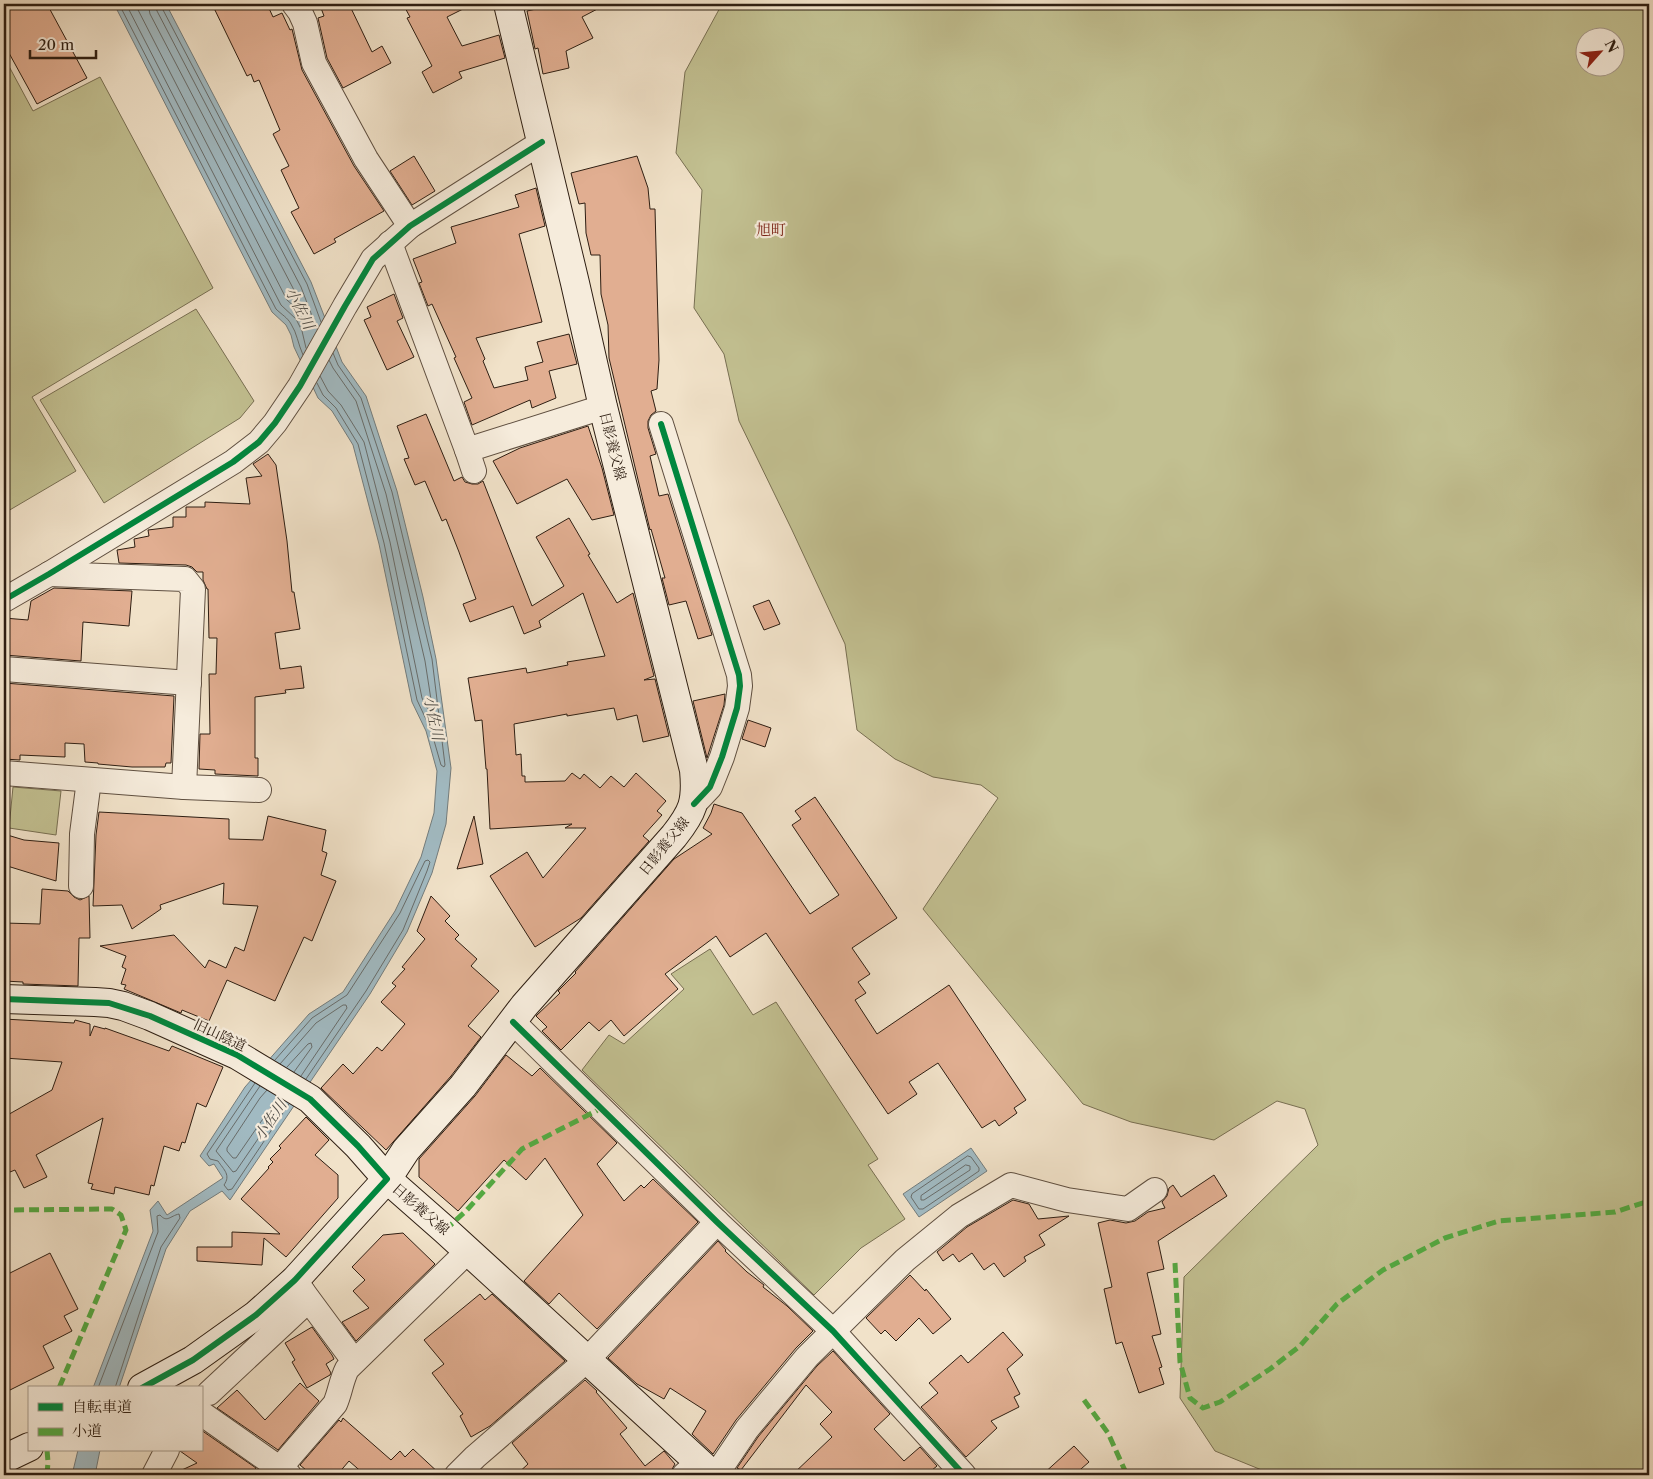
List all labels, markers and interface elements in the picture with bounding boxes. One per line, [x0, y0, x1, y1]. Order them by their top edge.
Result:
scale bar [30, 28, 96, 60]
north arrow [1576, 28, 1626, 78]
text: 20 m [38, 35, 74, 54]
text: N [1601, 37, 1622, 56]
district label: 旭町 [756, 220, 786, 239]
water label: 小佐川 [281, 284, 320, 334]
street label: 日影養父線 [596, 410, 630, 482]
water label: 小佐川 [420, 694, 448, 744]
street label: 日影養父線 [635, 813, 693, 879]
street label: 旧山陰道 [191, 1015, 249, 1055]
water label: 小佐川 [250, 1094, 292, 1144]
street label: 日影養父線 [389, 1179, 453, 1239]
legend [28, 1386, 202, 1452]
text: 自転車道 [72, 1397, 132, 1416]
text: 小道 [72, 1421, 102, 1440]

